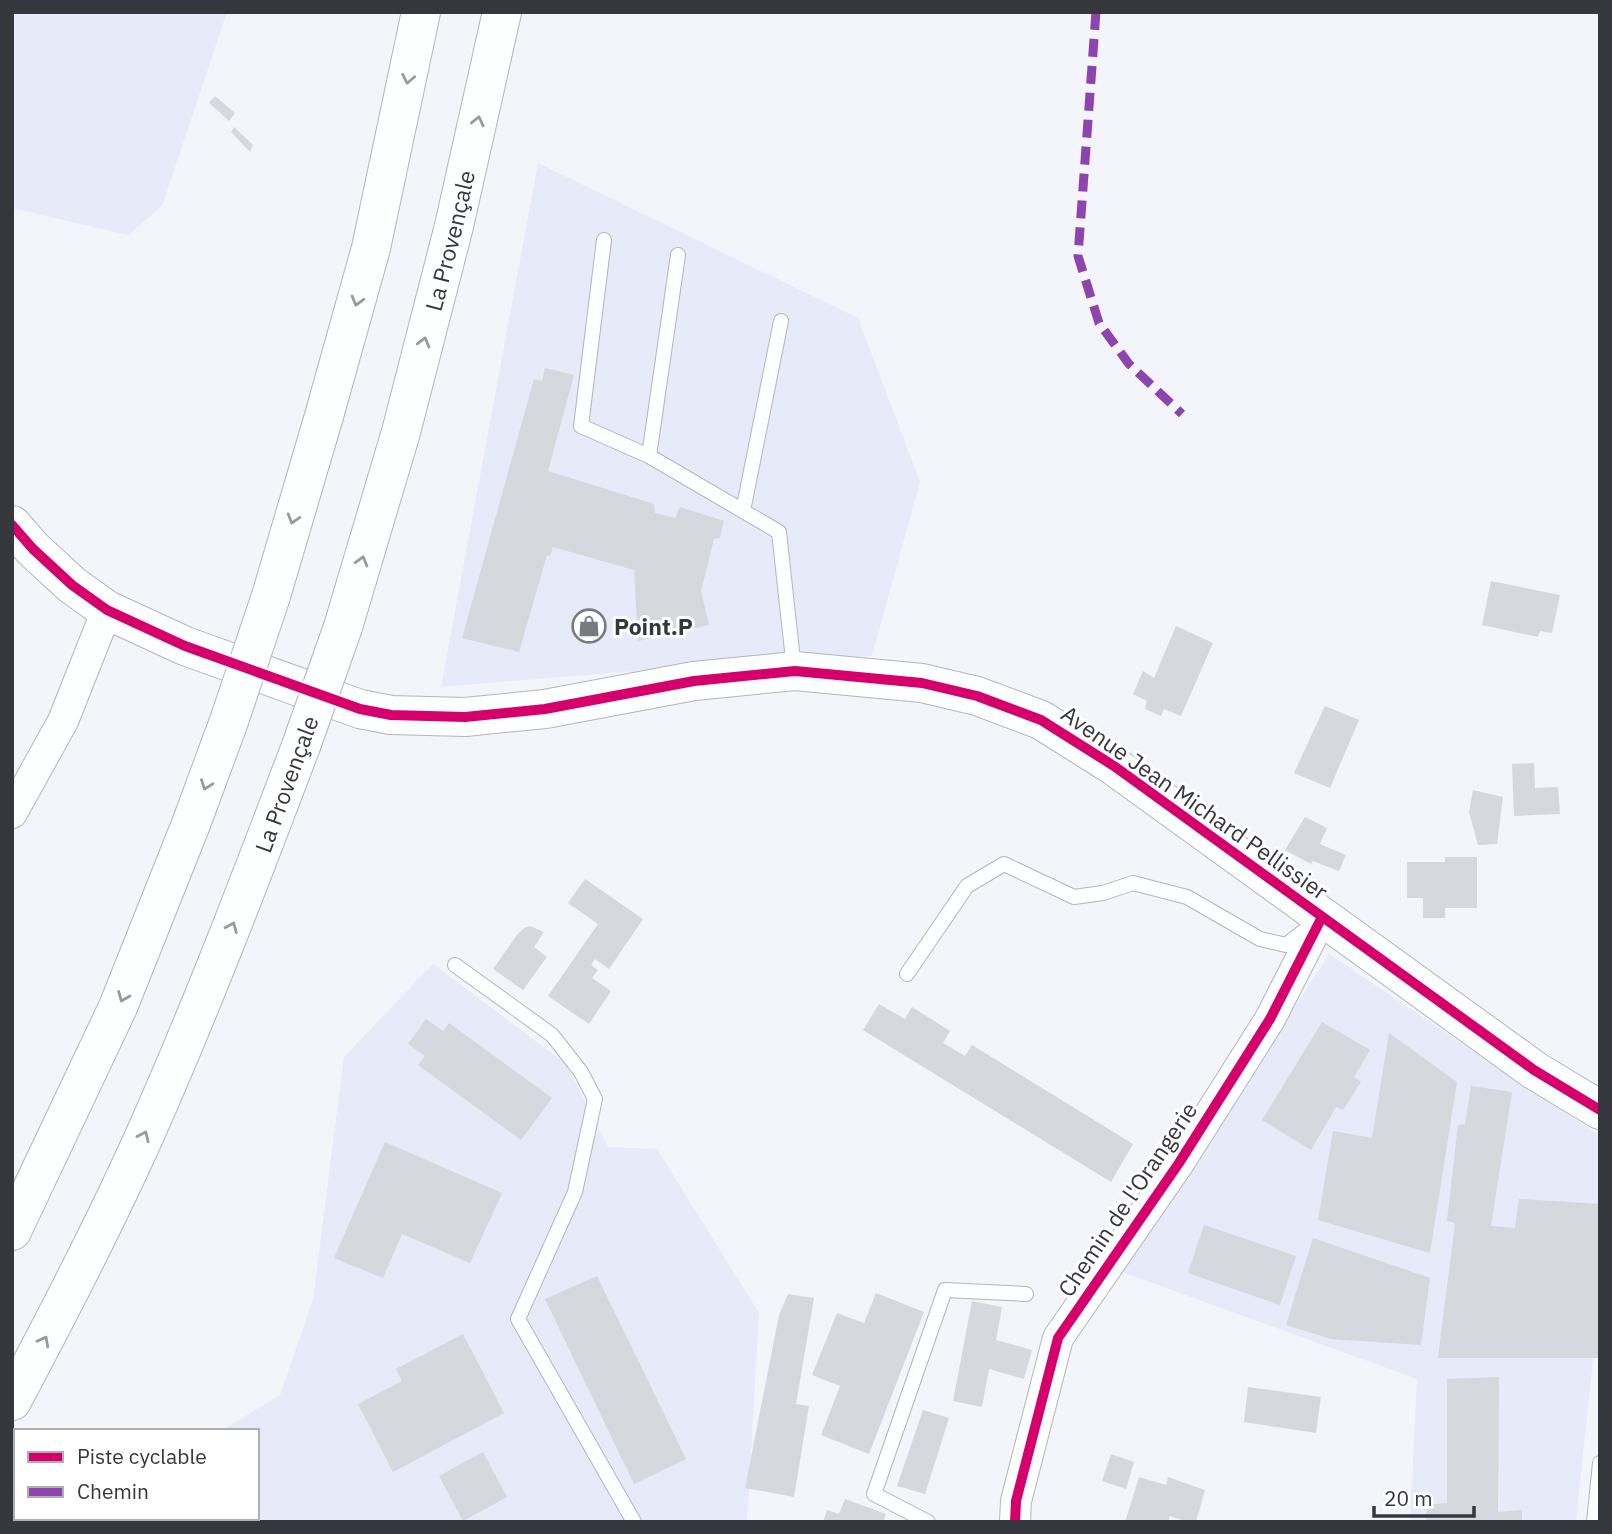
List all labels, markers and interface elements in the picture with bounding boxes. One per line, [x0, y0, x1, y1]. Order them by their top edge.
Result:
one-way arrow [402, 73, 417, 85]
one-way arrow [470, 115, 484, 127]
street label: La Provençale [418, 167, 481, 314]
one-way arrow [350, 295, 365, 307]
one-way arrow [416, 336, 430, 348]
one-way arrow [287, 513, 302, 525]
one-way arrow [354, 555, 369, 567]
shop icon: Point.P [570, 607, 608, 645]
place label: Point.P [614, 611, 693, 641]
street label: Avenue Jean Michard Pellissier [1056, 698, 1335, 906]
street label: La Provençale [247, 711, 325, 857]
one-way arrow [200, 779, 214, 791]
one-way arrow [224, 921, 238, 934]
one-way arrow [117, 990, 131, 1002]
street label: Chemin de l'Orangerie [1051, 1096, 1203, 1302]
one-way arrow [136, 1131, 150, 1143]
one-way arrow [36, 1336, 49, 1348]
legend [14, 1429, 259, 1520]
text: Piste cyclable [77, 1442, 207, 1470]
scale bar [1374, 1474, 1474, 1518]
text: Chemin [77, 1477, 149, 1505]
text: 20 m [1384, 1484, 1433, 1512]

